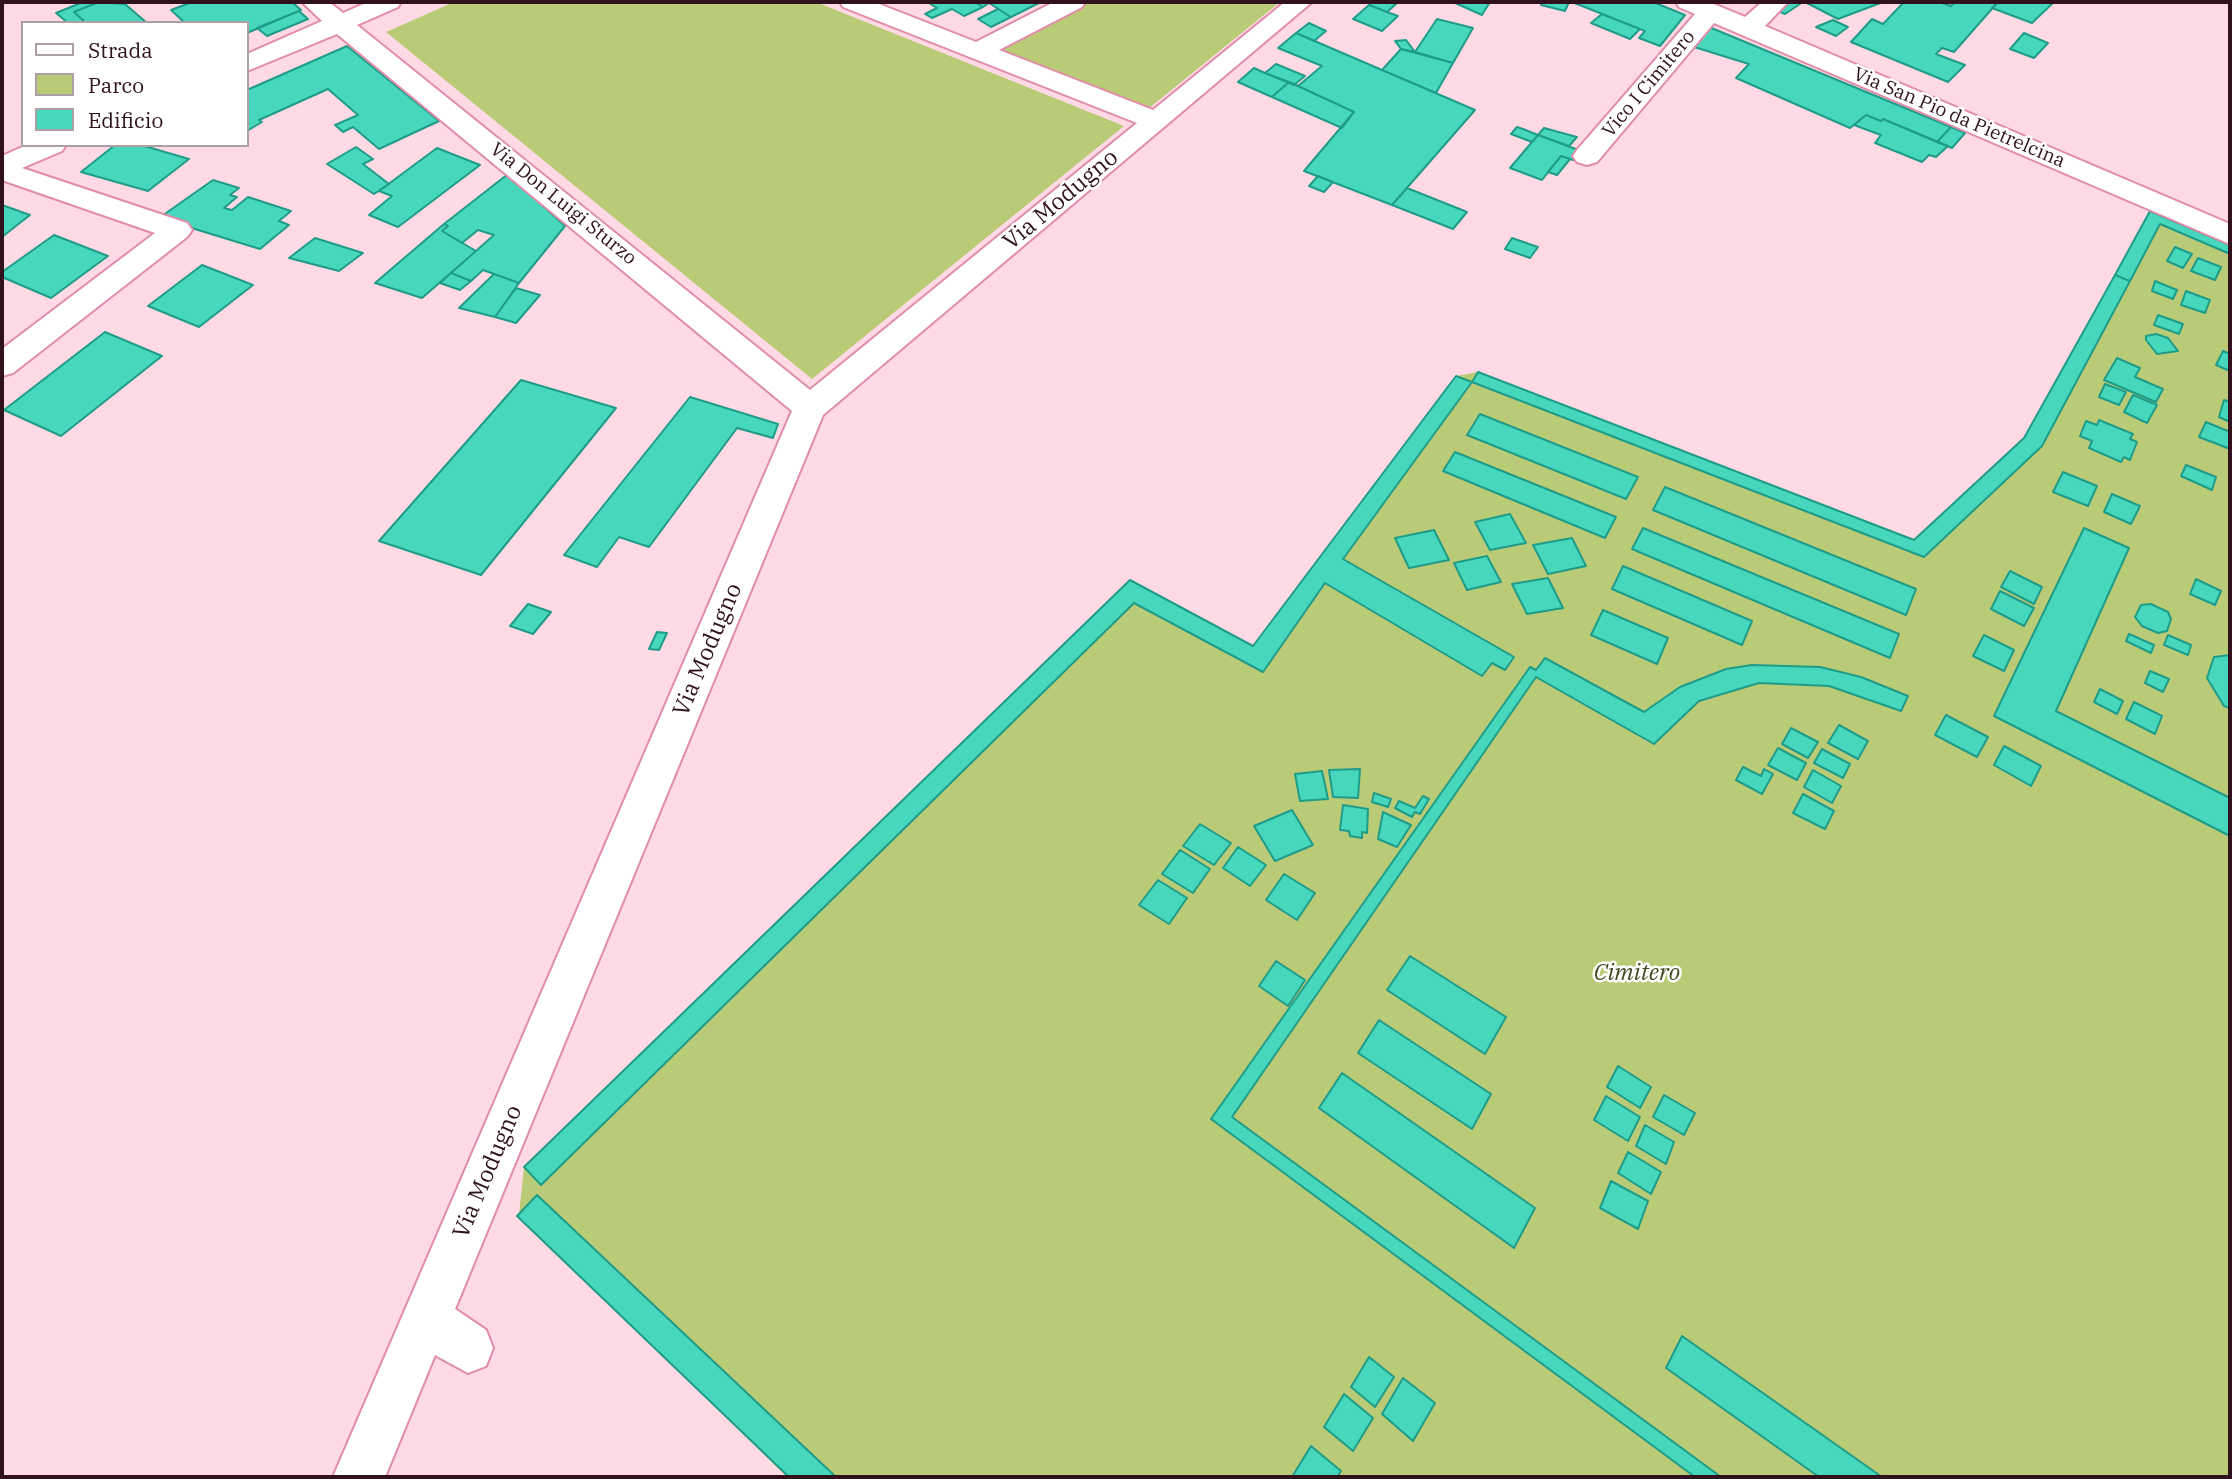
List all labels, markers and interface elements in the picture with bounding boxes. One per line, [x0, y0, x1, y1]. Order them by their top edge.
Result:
legend [21, 21, 248, 147]
street label: Vico I Cimitero [1598, 26, 1700, 142]
text: Strada [88, 36, 153, 64]
street label: Via San Pio da Pietrelcina [1850, 63, 2068, 173]
text: Parco [88, 71, 144, 99]
text: Edificio [88, 106, 163, 134]
street label: Via Don Luigi Sturzo [485, 138, 641, 270]
street label: Via Modugno [998, 144, 1124, 256]
street label: Via Modugno [668, 579, 748, 721]
park label: Cimitero [1594, 959, 1680, 987]
street label: Via Modugno [448, 1101, 528, 1243]

